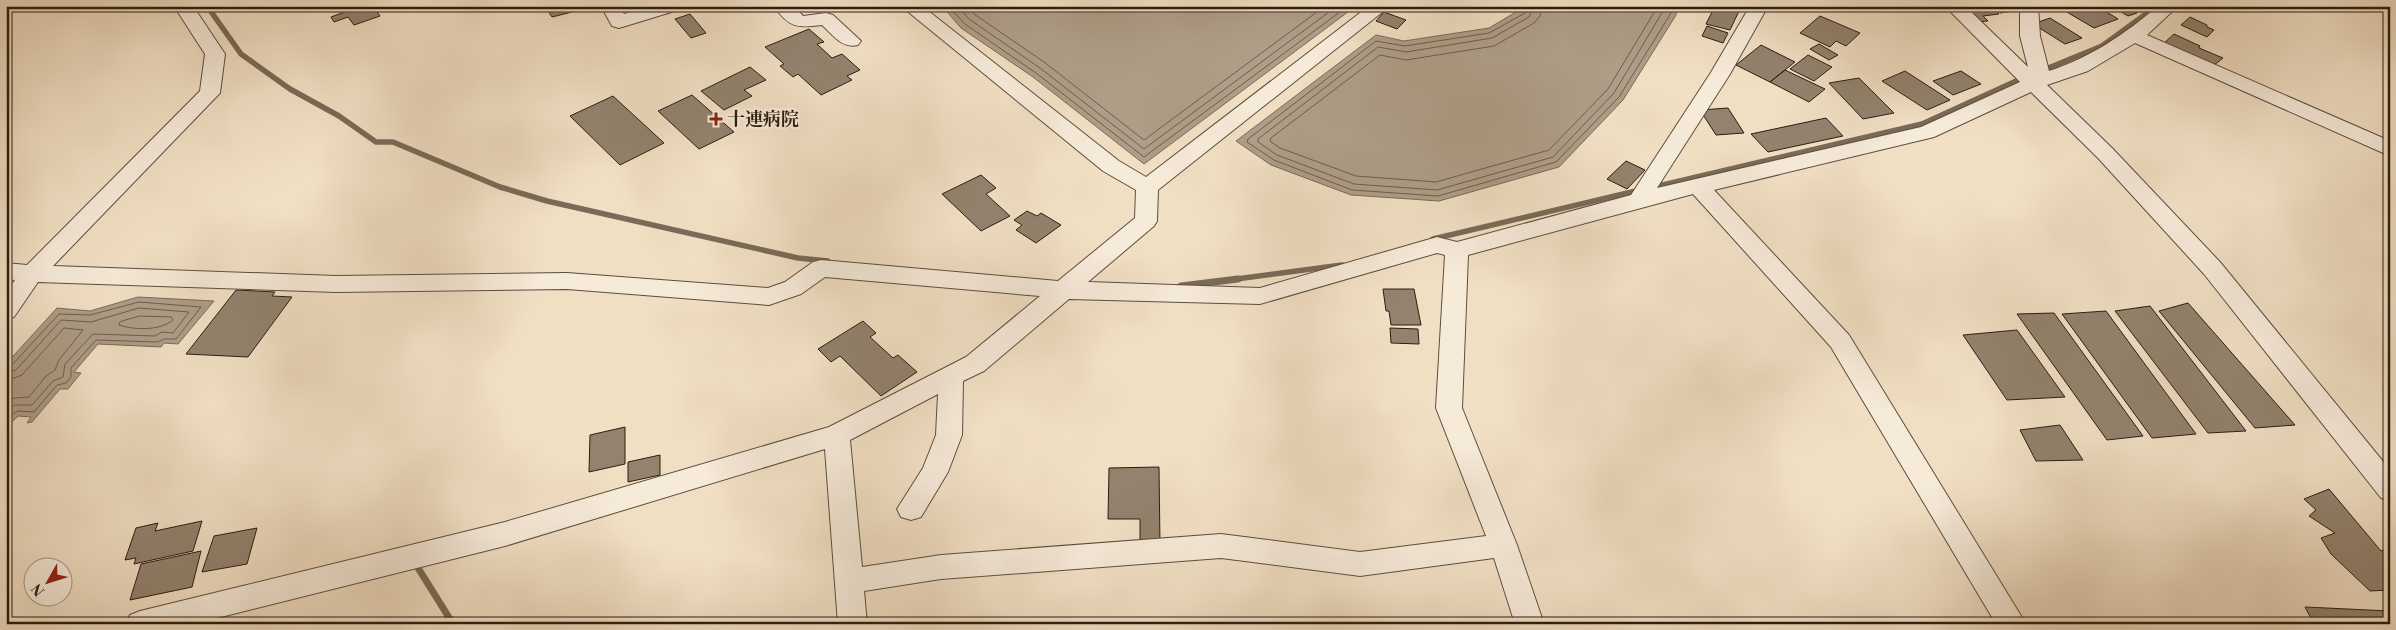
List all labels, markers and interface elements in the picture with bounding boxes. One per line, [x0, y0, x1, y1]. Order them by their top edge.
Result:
place label: 十連病院 [727, 108, 799, 131]
marker: 十連病院 [709, 112, 723, 126]
north arrow [22, 558, 72, 608]
text: N [28, 580, 49, 600]

